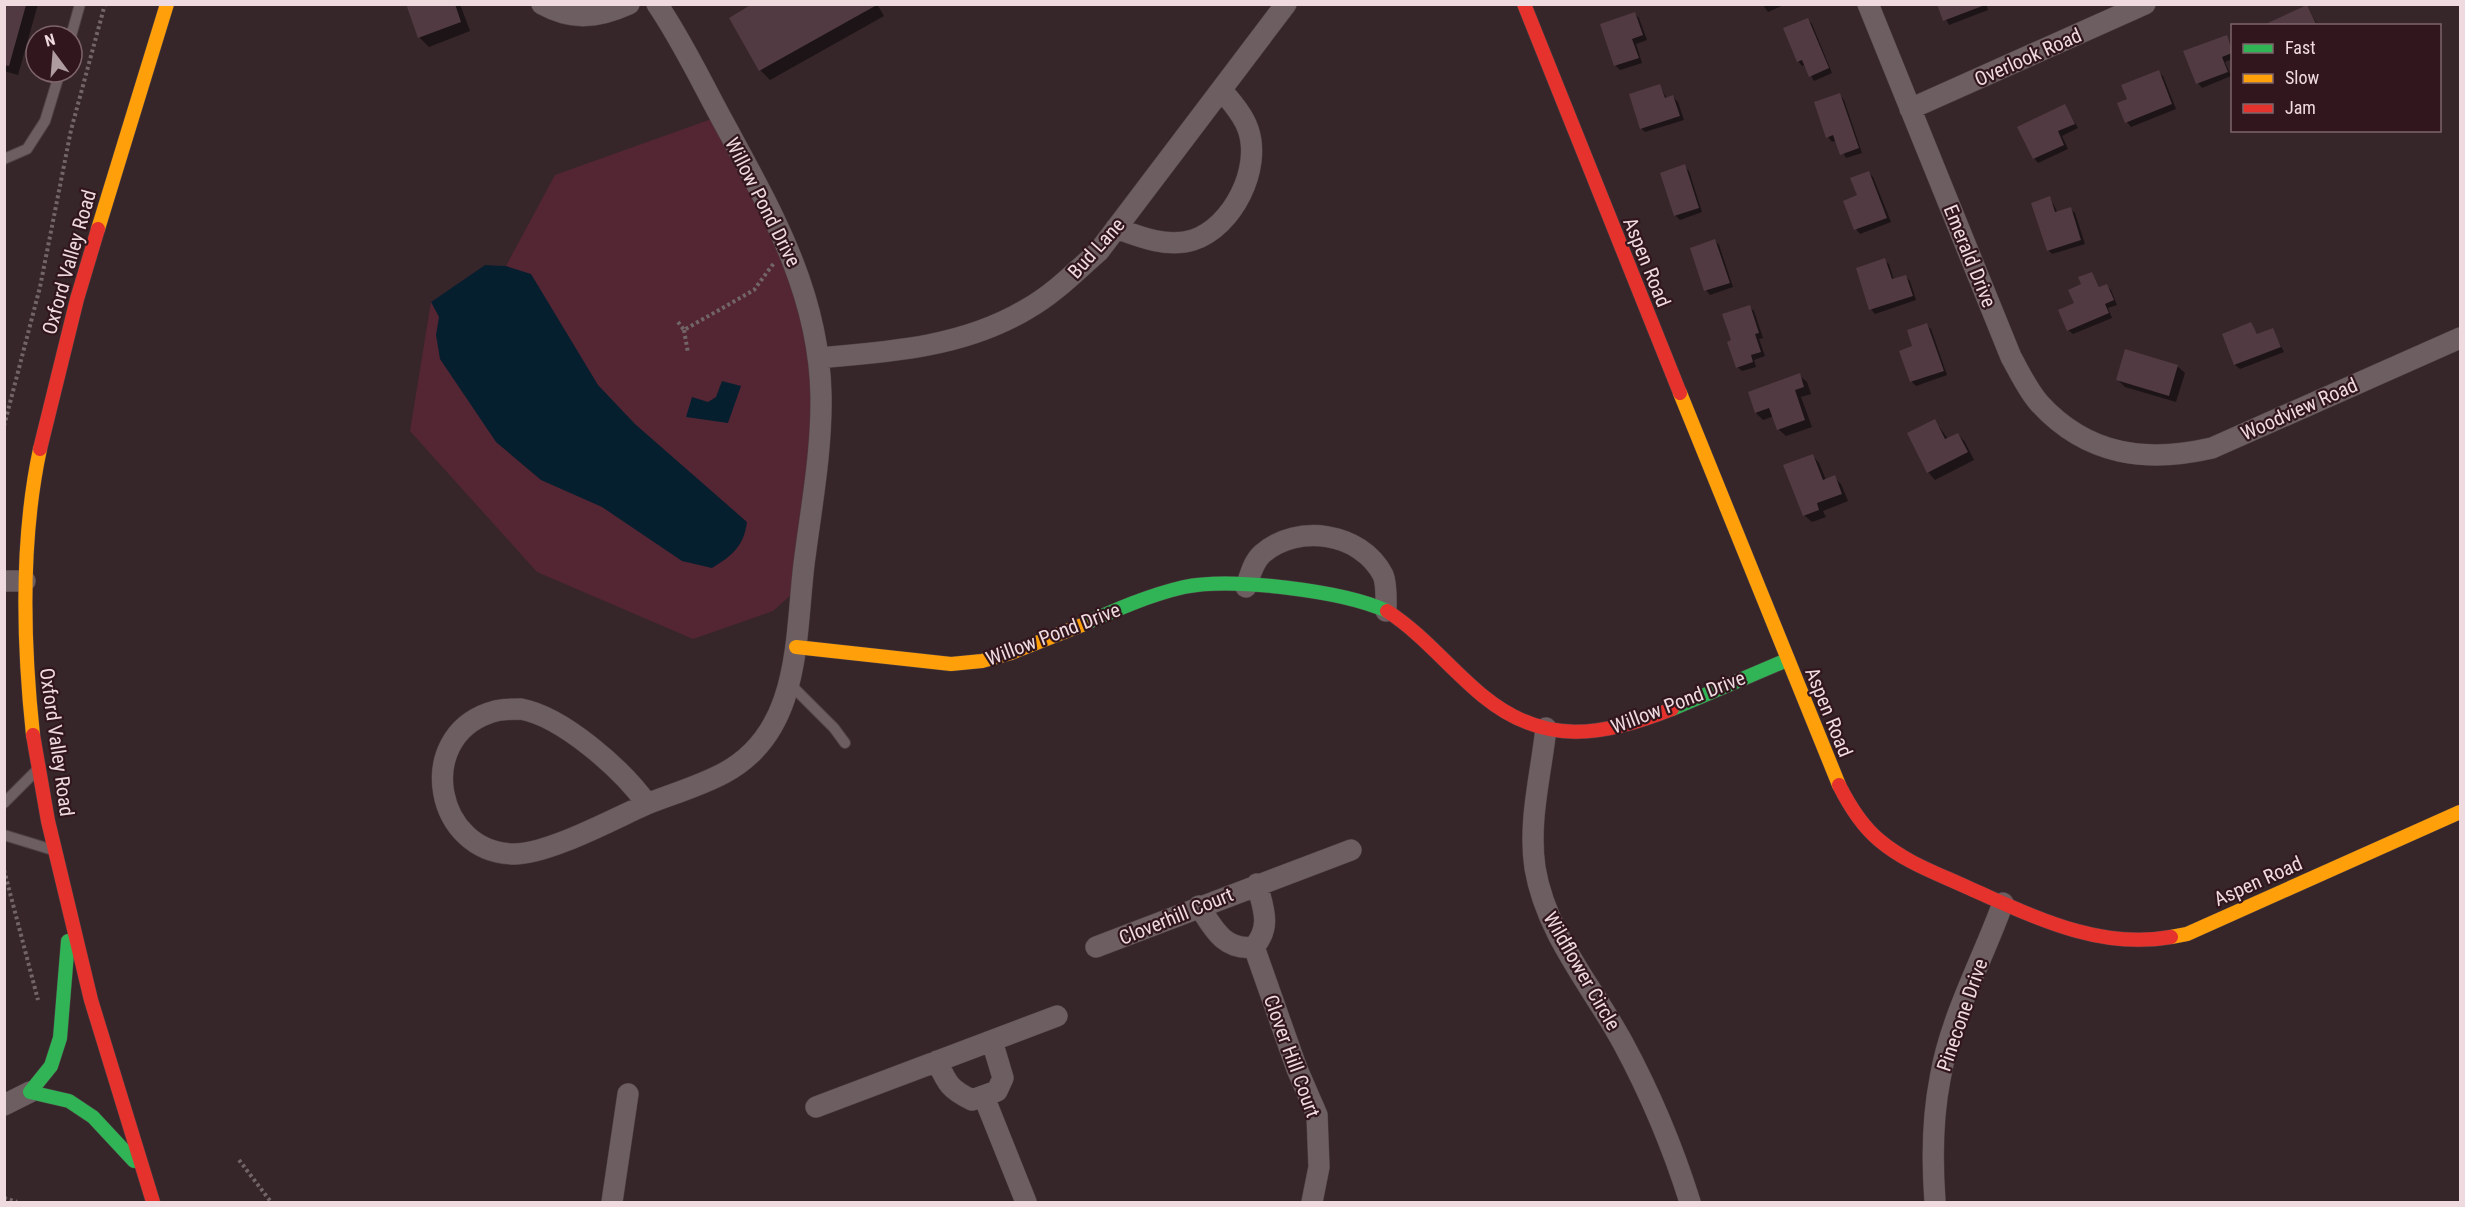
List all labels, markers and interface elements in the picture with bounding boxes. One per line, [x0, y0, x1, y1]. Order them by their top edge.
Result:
street label: Overlook Road [1971, 23, 2085, 91]
north arrow [24, 24, 84, 84]
legend [2231, 24, 2441, 132]
text: N [43, 30, 57, 51]
text: Fast [2285, 37, 2316, 58]
text: Slow [2285, 67, 2320, 88]
text: Jam [2285, 97, 2316, 118]
street label: Willow Pond Drive [720, 133, 806, 271]
street label: Oxford Valley Road [37, 187, 101, 337]
street label: Emerald Drive [1939, 201, 2001, 311]
street label: Bud Lane [1063, 213, 1129, 283]
street label: Aspen Road [1618, 214, 1676, 310]
street label: Woodview Road [2237, 373, 2361, 445]
street label: Willow Pond Drive [983, 597, 1123, 671]
street label: Aspen Road [1800, 664, 1858, 760]
street label: Willow Pond Drive [1608, 665, 1748, 739]
street label: Oxford Valley Road [35, 666, 79, 818]
street label: Aspen Road [2210, 851, 2306, 911]
street label: Cloverhill Court [1115, 882, 1237, 950]
street label: Wildflower Circle [1538, 908, 1626, 1034]
street label: Pinecone Drive [1932, 956, 1992, 1074]
street label: Clover Hill Court [1259, 991, 1325, 1121]

